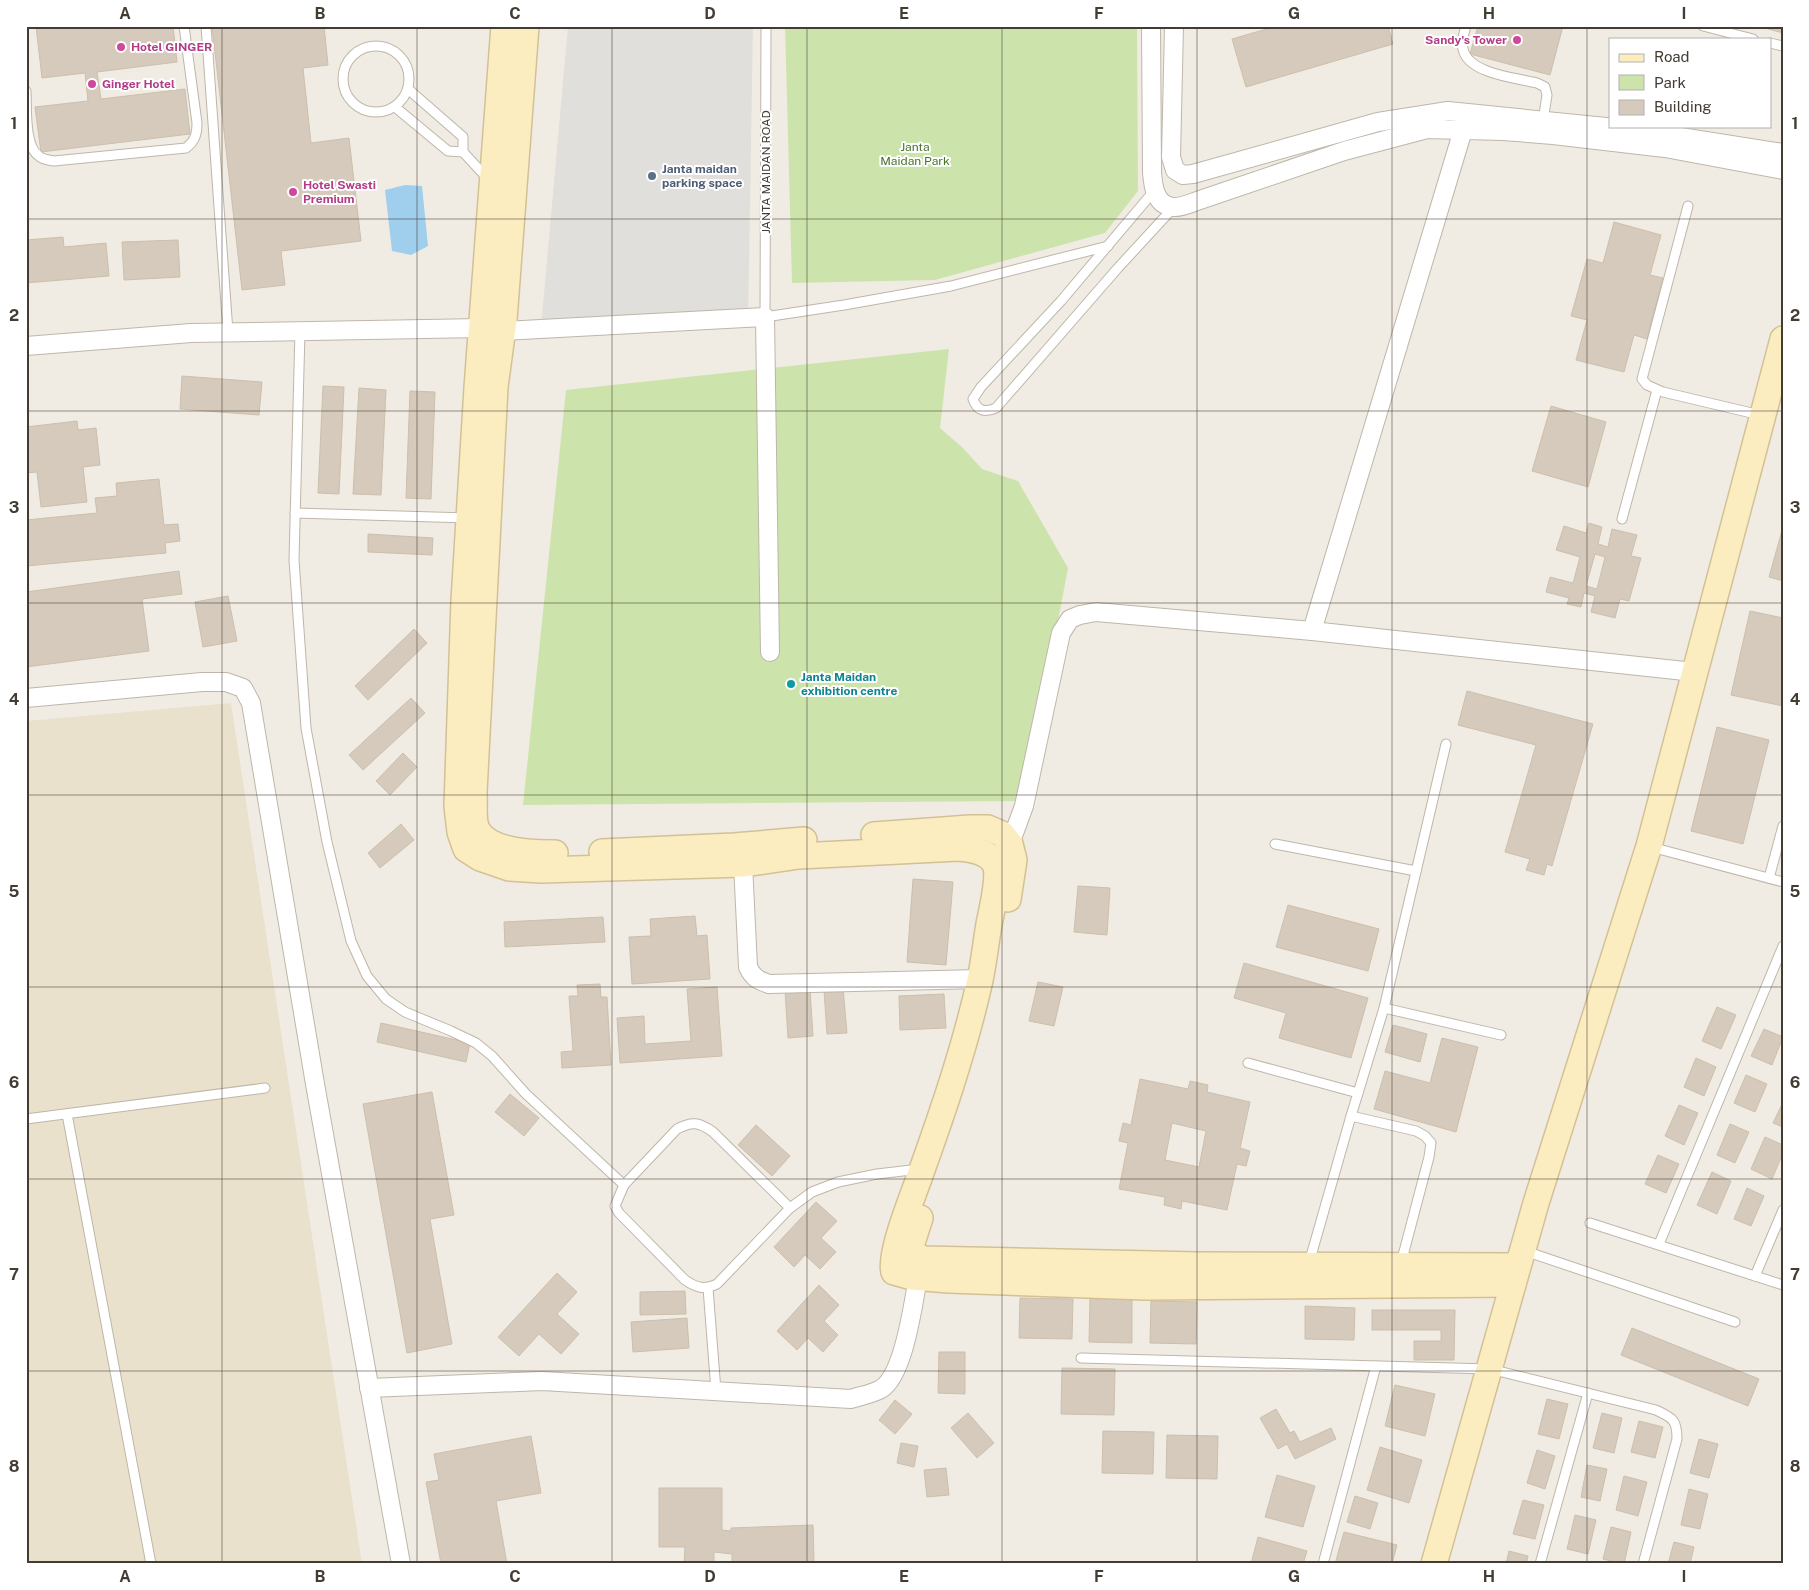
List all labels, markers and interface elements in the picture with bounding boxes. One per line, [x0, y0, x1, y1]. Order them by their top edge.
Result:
text: A [119, 4, 131, 23]
text: B [315, 4, 326, 23]
text: C [509, 4, 521, 23]
text: D [704, 4, 716, 23]
text: E [899, 4, 909, 23]
text: F [1094, 4, 1104, 23]
text: G [1288, 4, 1300, 23]
text: H [1483, 4, 1495, 23]
text: I [1682, 4, 1686, 23]
place label: Sandy's Tower [1425, 33, 1507, 47]
marker: Sandy's Tower [1511, 34, 1523, 46]
legend [1609, 38, 1772, 128]
place label: Hotel GINGER [131, 40, 212, 54]
marker: Hotel GINGER [115, 41, 127, 53]
text: Road [1654, 48, 1690, 65]
text: Park [1654, 74, 1686, 91]
place label: Ginger Hotel [102, 77, 175, 91]
marker: Ginger Hotel [86, 78, 98, 90]
text: Building [1654, 98, 1712, 115]
street label: JANTA MAIDAN ROAD [759, 110, 773, 234]
text: 1 [11, 114, 17, 133]
text: 1 [1792, 114, 1798, 133]
park label: Janta Maidan Park [880, 140, 950, 168]
place label: Janta maidan parking space [662, 162, 742, 190]
marker: Janta maidan parking space [646, 170, 658, 182]
place label: Hotel Swasti Premium [303, 178, 376, 206]
marker: Hotel Swasti Premium [287, 186, 299, 198]
text: 2 [9, 306, 19, 325]
text: 2 [1790, 306, 1800, 325]
text: 3 [9, 498, 19, 517]
text: 3 [1790, 498, 1800, 517]
place label: Janta Maidan exhibition centre [801, 670, 897, 698]
marker: Janta Maidan exhibition centre [785, 678, 797, 690]
text: 4 [9, 690, 20, 709]
text: 4 [1790, 690, 1801, 709]
text: 5 [9, 882, 20, 901]
text: 5 [1790, 882, 1801, 901]
text: 6 [9, 1073, 19, 1092]
text: 6 [1790, 1073, 1800, 1092]
text: 7 [9, 1265, 19, 1284]
text: 7 [1790, 1265, 1800, 1284]
text: 8 [9, 1457, 20, 1476]
text: 8 [1790, 1457, 1801, 1476]
text: A [119, 1567, 131, 1586]
text: B [315, 1567, 326, 1586]
text: C [509, 1567, 521, 1586]
text: D [704, 1567, 716, 1586]
text: E [899, 1567, 909, 1586]
text: F [1094, 1567, 1104, 1586]
text: G [1288, 1567, 1300, 1586]
text: H [1483, 1567, 1495, 1586]
text: I [1682, 1567, 1686, 1586]

